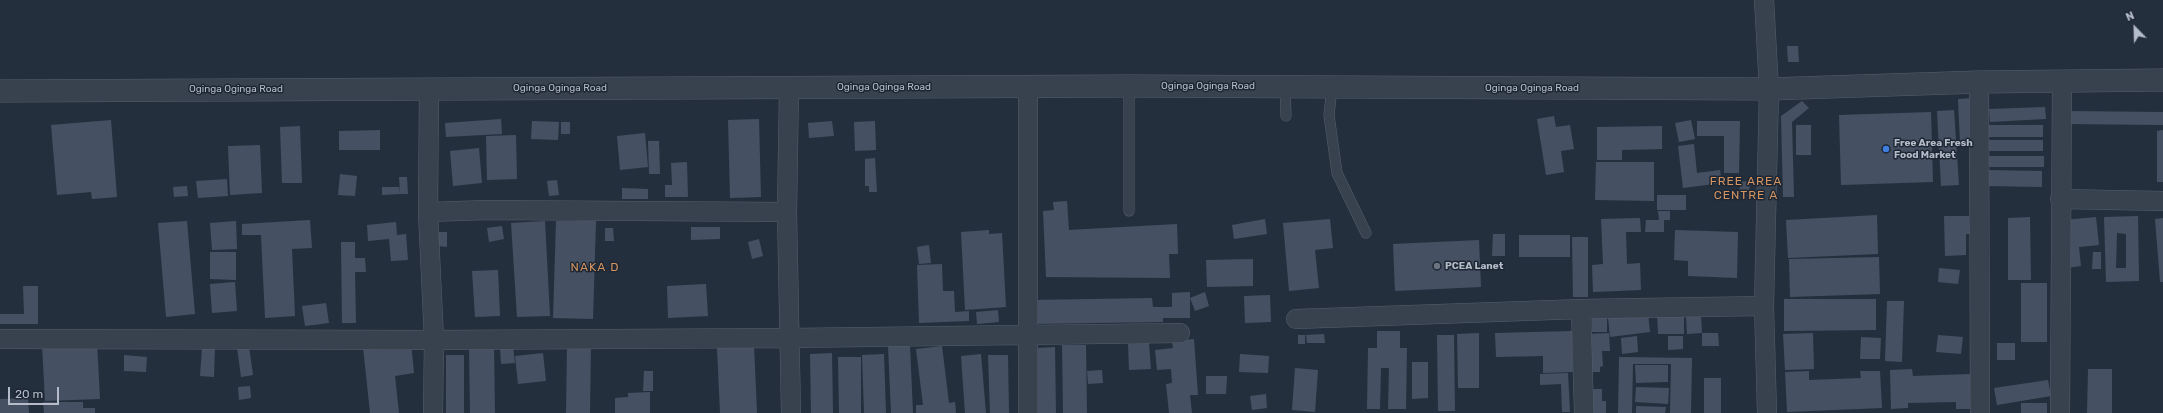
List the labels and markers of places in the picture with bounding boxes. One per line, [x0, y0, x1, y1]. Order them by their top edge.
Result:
place label: Free Area Fresh Food Market [1894, 137, 1973, 160]
marker: Free Area Fresh Food Market [1881, 144, 1891, 154]
place label: PCEA Lanet [1445, 260, 1503, 272]
marker: PCEA Lanet [1432, 261, 1442, 271]

